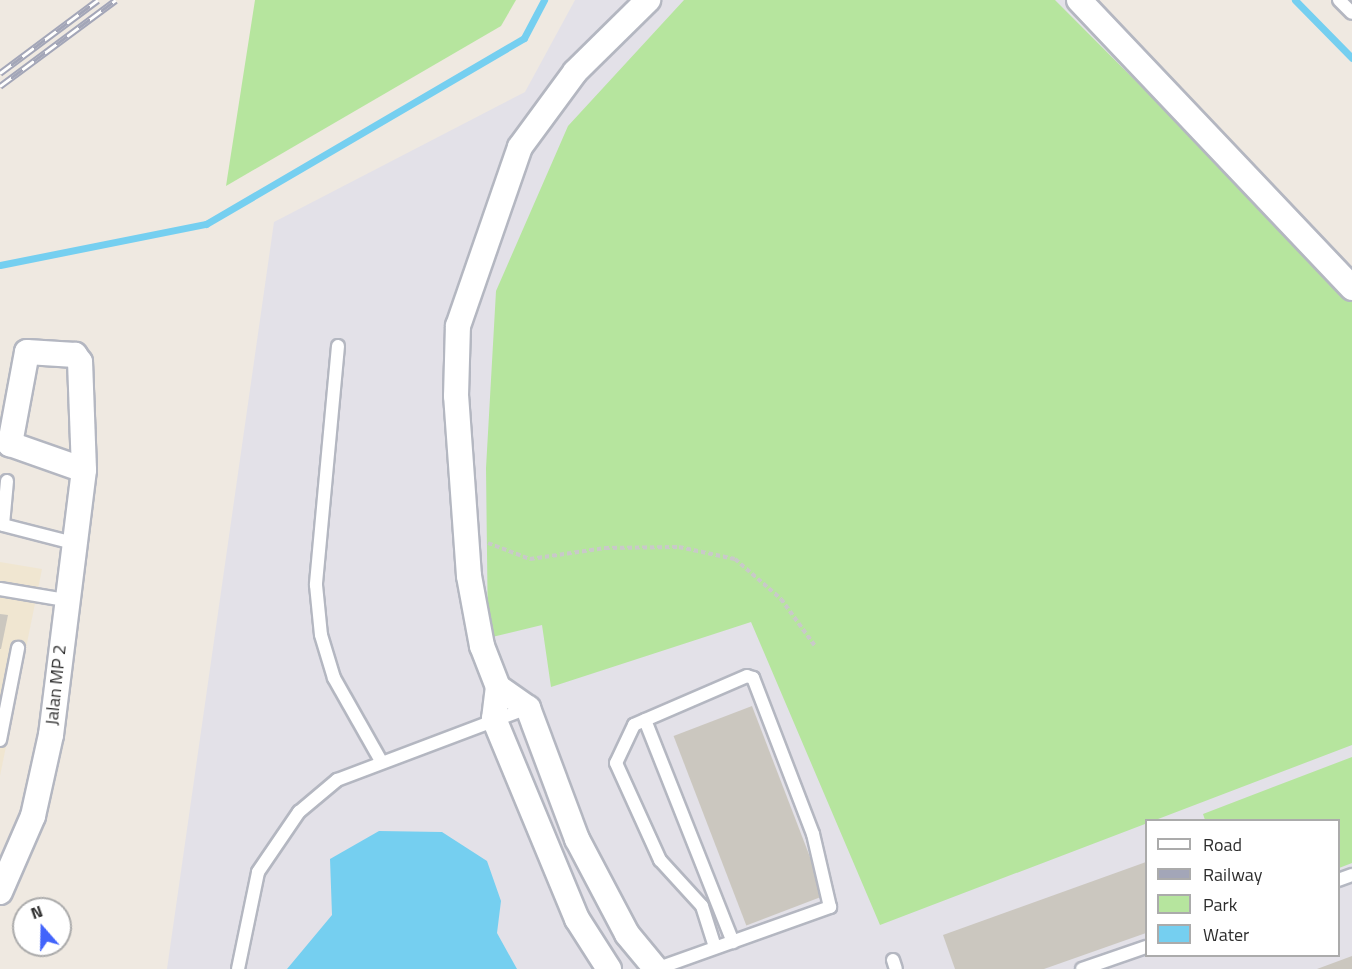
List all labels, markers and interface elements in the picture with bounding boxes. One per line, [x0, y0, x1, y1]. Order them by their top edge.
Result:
street label: Jalan MP 2 [41, 644, 71, 726]
legend [1145, 819, 1340, 957]
text: Road [1203, 831, 1242, 858]
text: Railway [1203, 861, 1262, 888]
text: Park [1203, 891, 1237, 918]
north arrow [12, 897, 72, 957]
text: N [27, 899, 46, 925]
text: Water [1203, 921, 1249, 948]

